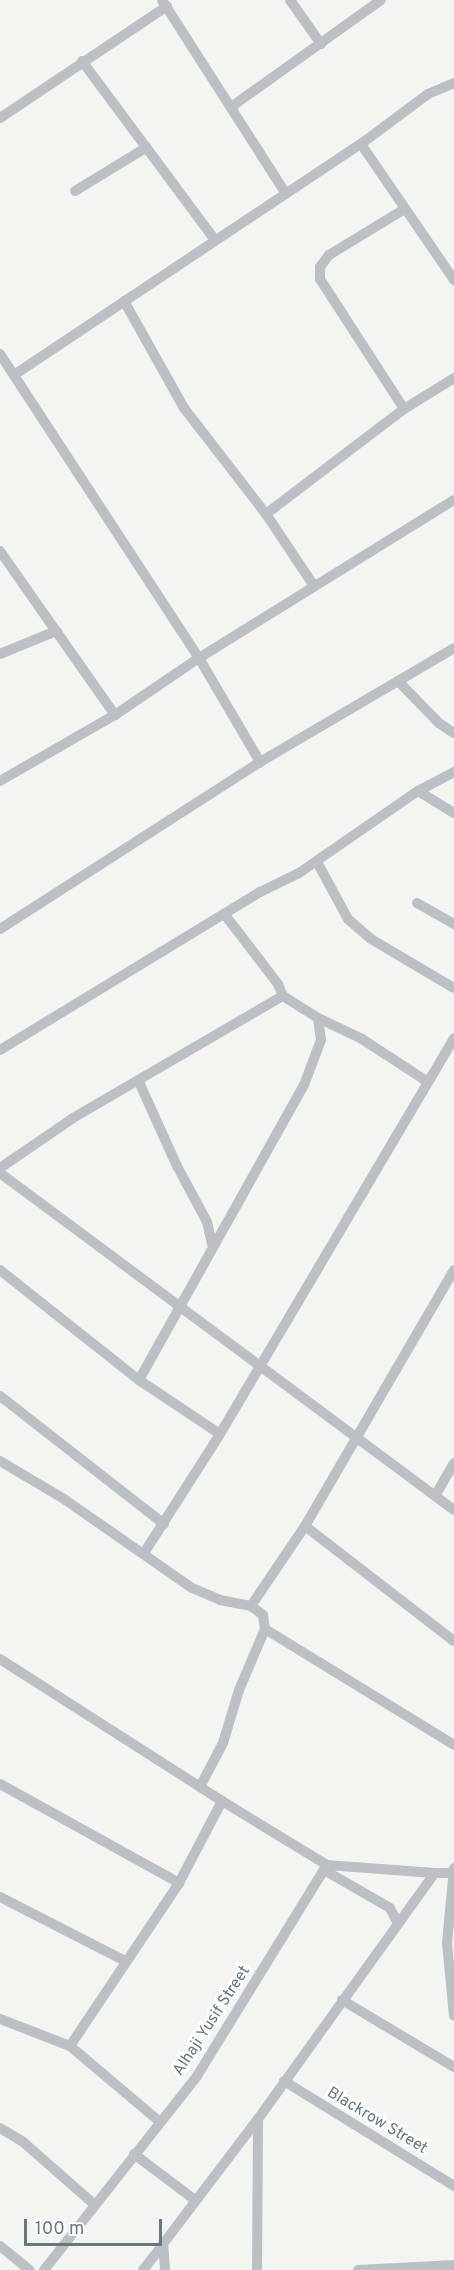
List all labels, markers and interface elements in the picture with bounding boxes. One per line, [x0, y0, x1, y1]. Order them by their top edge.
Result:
street label: Alhaji Yusif Street [169, 1962, 255, 2080]
street label: Blackrow Street [323, 2083, 431, 2159]
scale bar [27, 2207, 165, 2245]
text: 100 m [35, 2218, 84, 2241]

